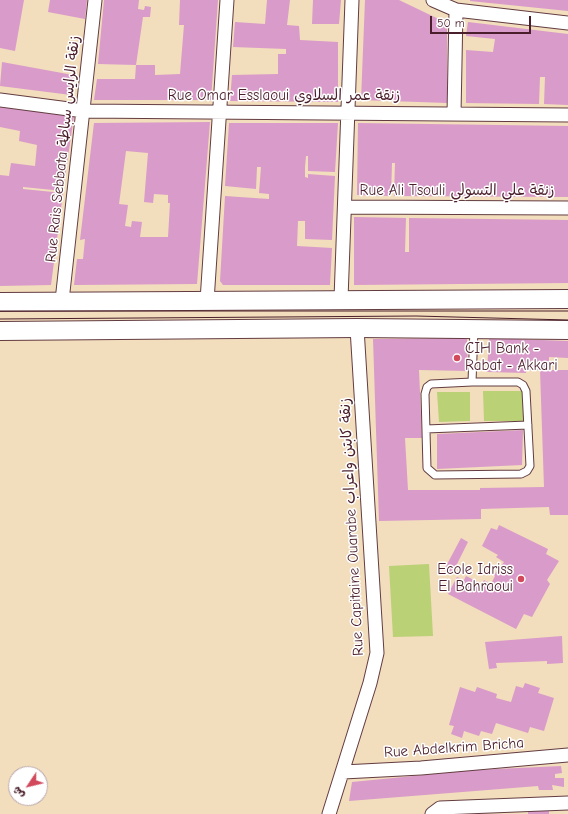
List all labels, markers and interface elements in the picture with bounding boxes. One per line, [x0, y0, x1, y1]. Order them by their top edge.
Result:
scale bar [432, 8, 533, 34]
text: 50 m [437, 16, 465, 30]
street label: Rue Rais Sebbata زنقة الرايس سباطة [42, 35, 84, 263]
street label: Rue Omar Esslaoui زنقة عمر السلاوي [168, 87, 400, 105]
street label: Rue Ali Tsouli زنقة علي التسولي [360, 182, 554, 200]
place label: CIH Bank - Rabat - Akkari [465, 340, 558, 375]
marker: CIH Bank - Rabat - Akkari [452, 353, 462, 363]
street label: Rue Capitaine Ouarabe زنقة كابتن واعراب [336, 398, 368, 656]
place label: Ecole Idriss El Bahraoui [437, 561, 513, 596]
marker: Ecole Idriss El Bahraoui [516, 574, 526, 584]
street label: Rue Abdelkrim Bricha [383, 734, 525, 762]
north arrow [8, 766, 48, 806]
text: ش [10, 784, 27, 801]

